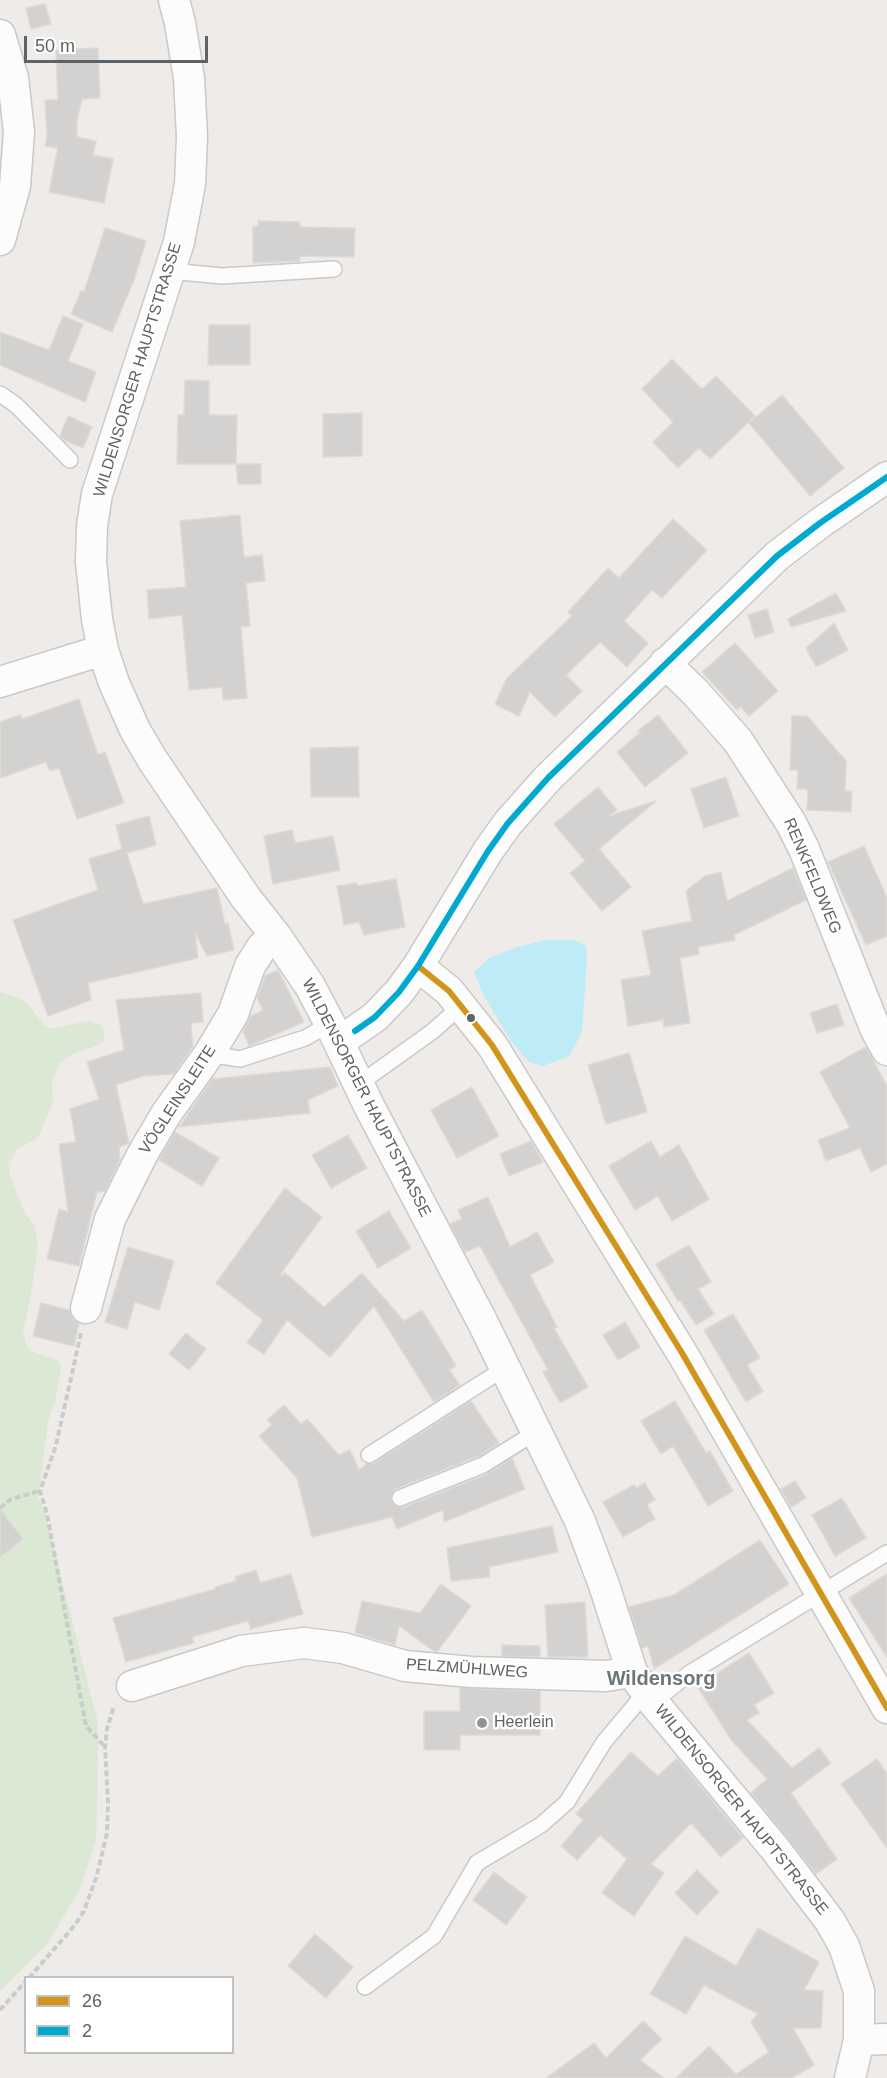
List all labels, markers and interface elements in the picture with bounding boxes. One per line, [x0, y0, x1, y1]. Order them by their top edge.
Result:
scale bar [27, 24, 212, 62]
text: 50 m [35, 36, 75, 56]
street label: WILDENSORGER HAUPTSTRASSE [90, 241, 186, 499]
street label: RENKFELDWEG [779, 815, 845, 937]
street label: WILDENSORGER HAUPTSTRASSE [297, 976, 435, 1220]
unlabelled marker [465, 1012, 477, 1024]
street label: VÖGLEINSLEITE [136, 1042, 220, 1158]
street label: PELZMÜHLWEG [405, 1655, 529, 1683]
district label: Wildensorg [607, 1667, 715, 1691]
street label: WILDENSORGER HAUPTSTRASSE [650, 1701, 832, 1919]
place label: Heerlein [494, 1713, 554, 1733]
marker: Heerlein [475, 1716, 489, 1730]
legend [24, 1976, 234, 2054]
text: 26 [82, 1991, 102, 2011]
text: 2 [82, 2021, 92, 2041]

